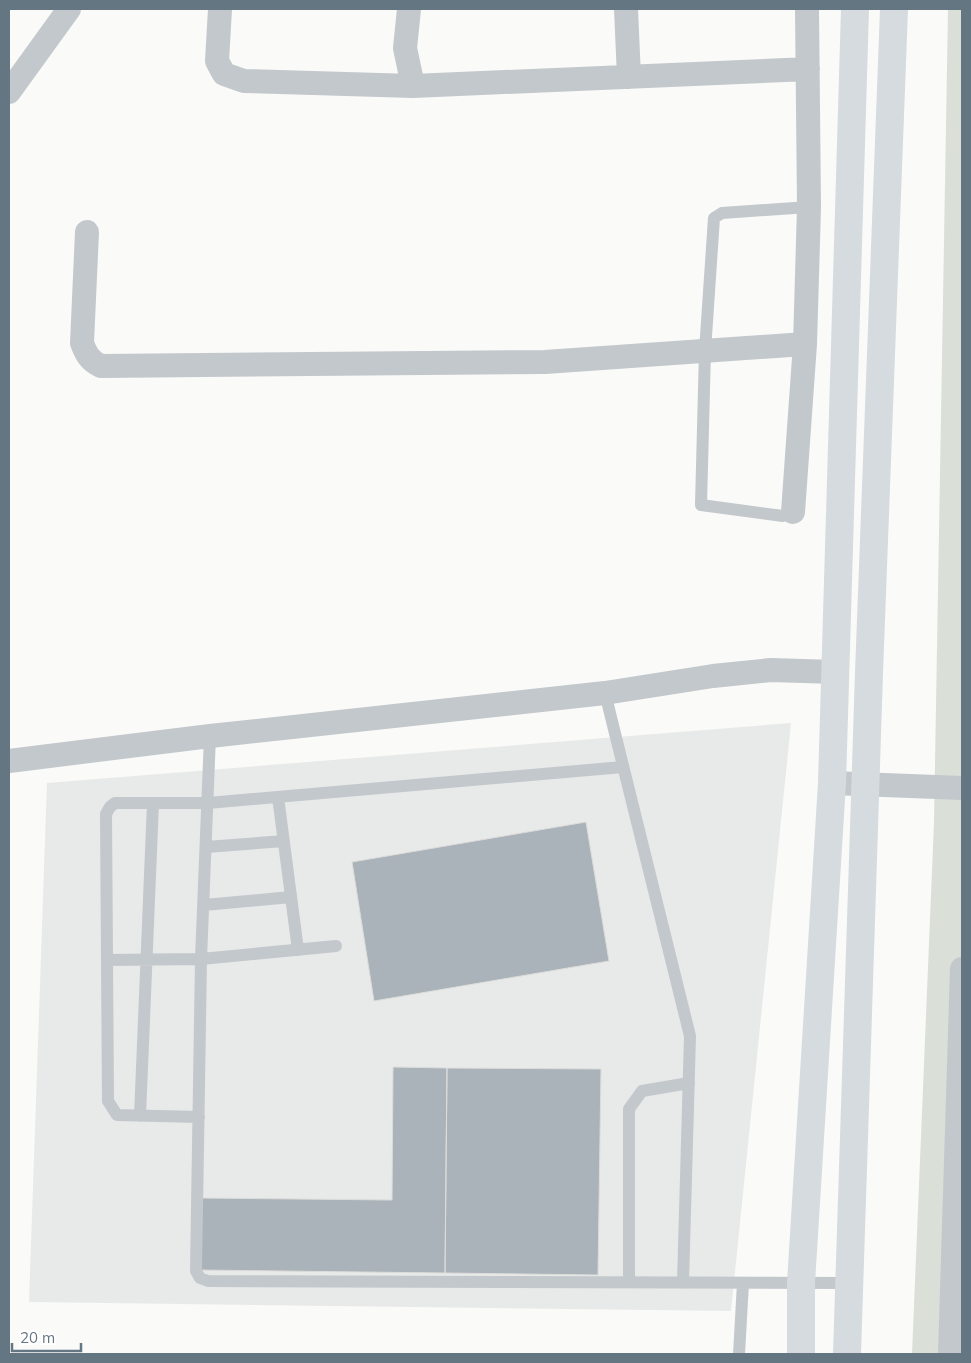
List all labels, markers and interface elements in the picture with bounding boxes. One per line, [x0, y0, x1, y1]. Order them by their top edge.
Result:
scale bar [12, 1320, 81, 1352]
text: 20 m [20, 1328, 55, 1347]

